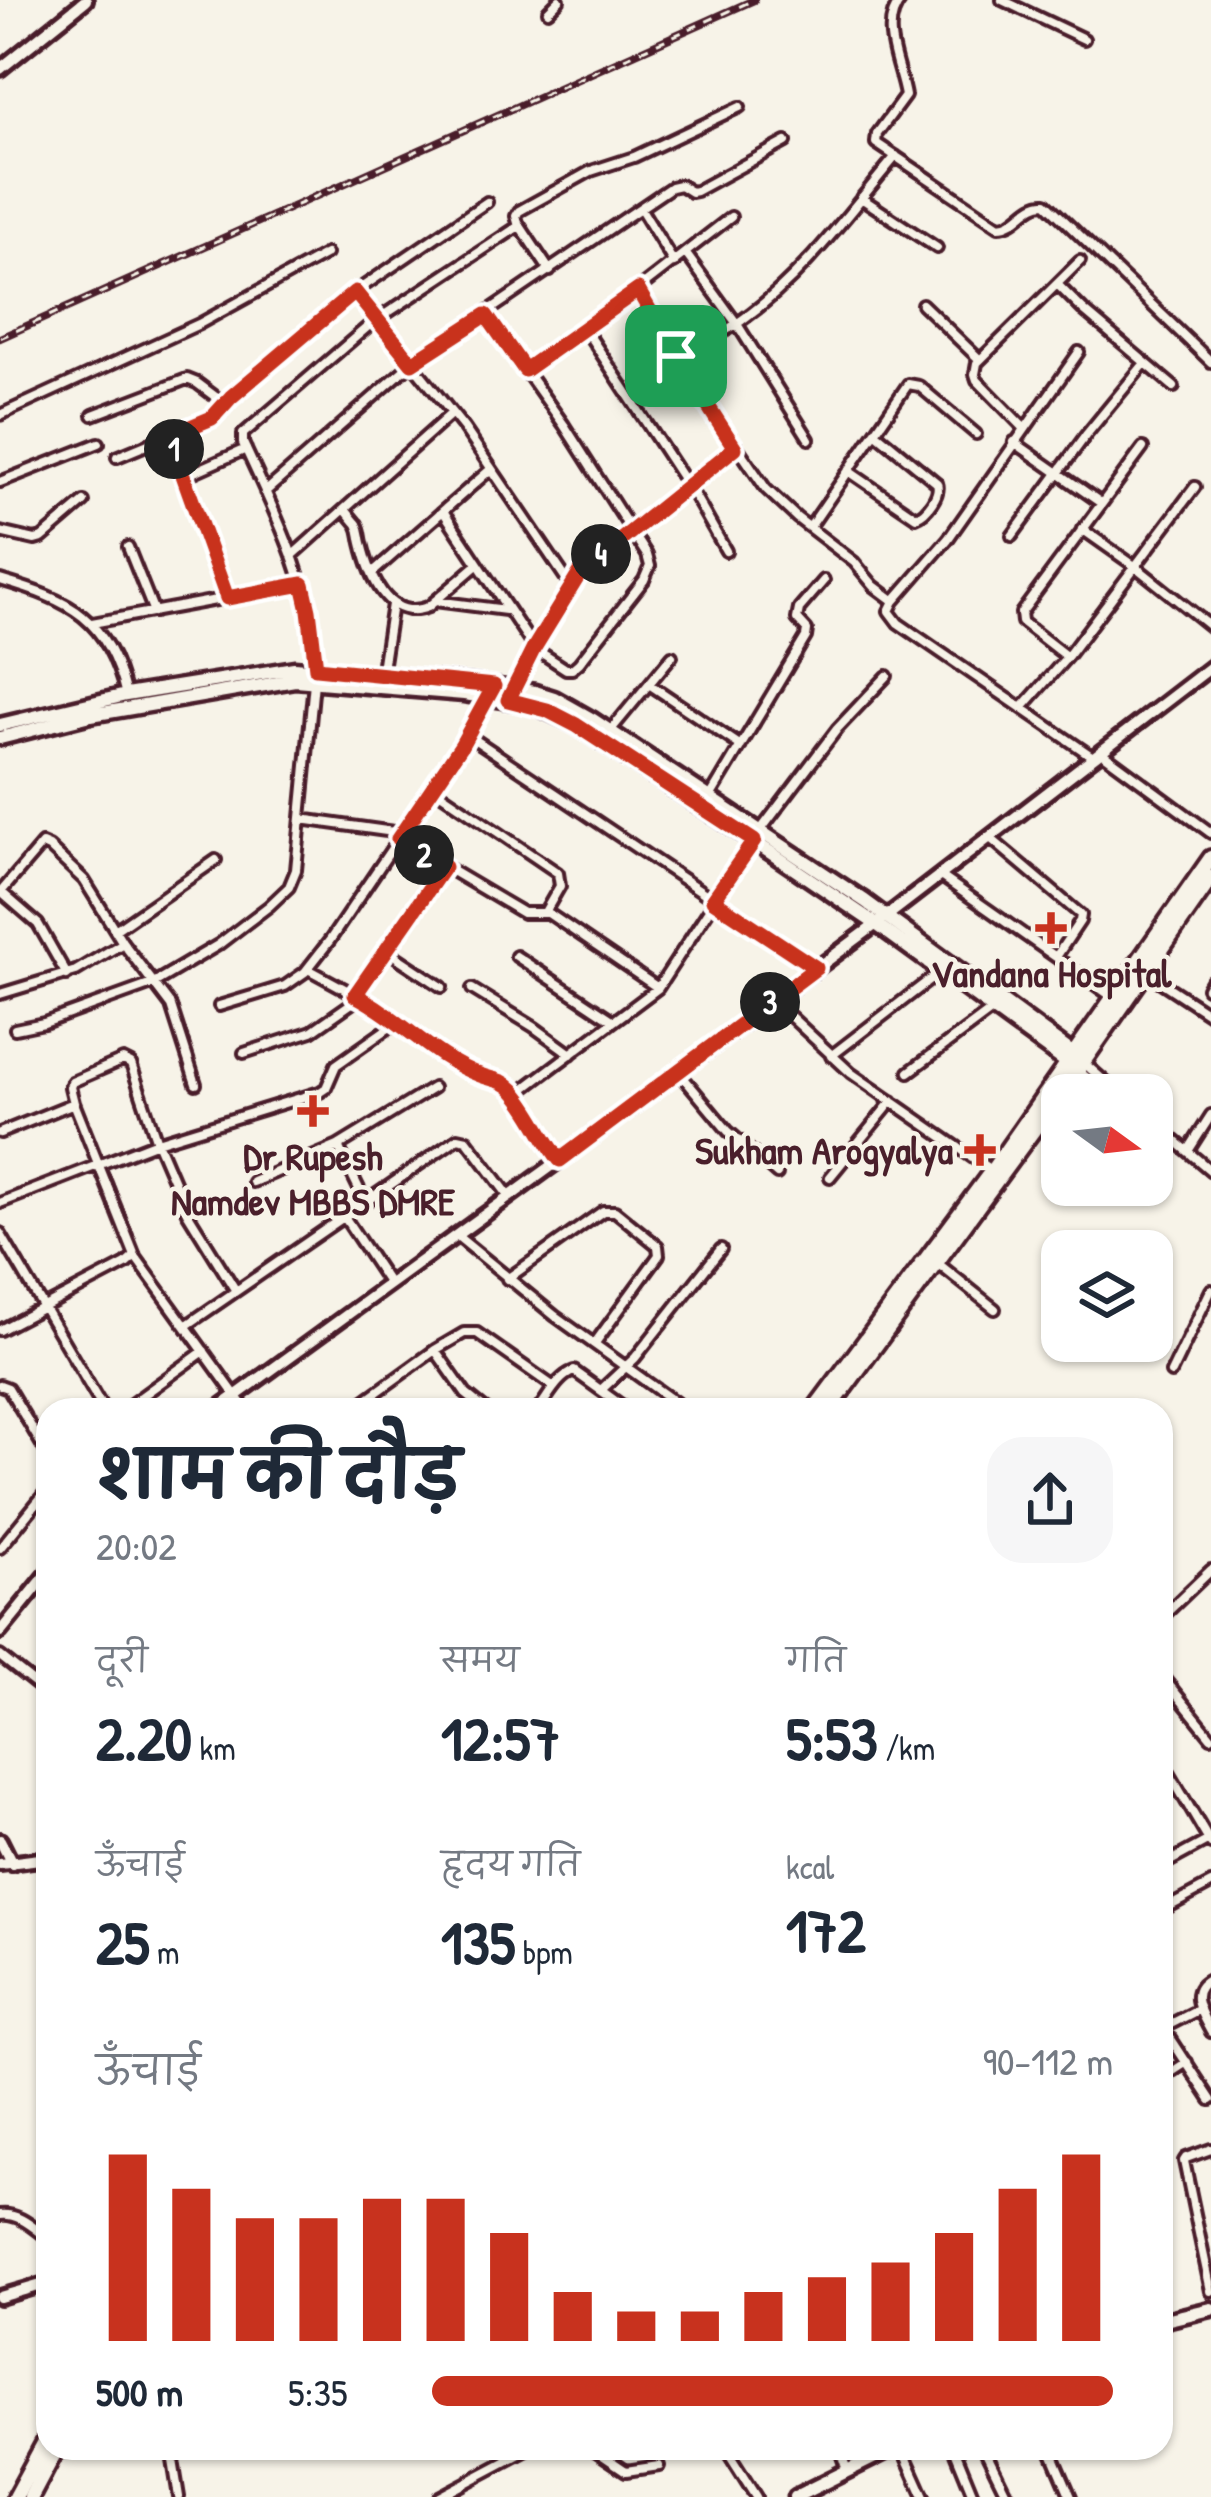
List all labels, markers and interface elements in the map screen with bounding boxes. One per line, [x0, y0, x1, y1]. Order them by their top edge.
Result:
pin [625, 305, 727, 407]
icon: arrive [643, 323, 709, 389]
pin: 1 [144, 419, 204, 479]
text: 1 [168, 427, 180, 471]
pin: 4 [571, 524, 631, 584]
text: 4 [595, 532, 607, 576]
pin: 2 [394, 825, 454, 885]
text: 2 [416, 833, 432, 877]
marker: Vandana Hospital [1035, 912, 1067, 944]
place label: Vandana Hospital [931, 946, 1172, 1000]
pin: 3 [740, 972, 800, 1032]
text: 3 [763, 980, 777, 1024]
north arrow [1041, 1074, 1173, 1206]
map controls [1041, 1074, 1173, 1362]
marker: Dr Rupesh Namdev MBBS DMRE [297, 1095, 329, 1127]
place label: Sukham Arogyalya [695, 1123, 954, 1177]
place label: Dr Rupesh Namdev MBBS DMRE [171, 1129, 456, 1227]
marker: Sukham Arogyalya [964, 1134, 996, 1166]
button: layers [1041, 1230, 1173, 1362]
text: शाम की दौड़ [96, 1429, 461, 1519]
button: share [987, 1437, 1113, 1563]
text: 20:02 [96, 1519, 177, 1572]
text: दूरी [96, 1638, 148, 1682]
text: समय [441, 1638, 520, 1682]
text: गति [786, 1638, 846, 1682]
text: 2.20 [96, 1697, 192, 1779]
text: 12:57 [441, 1697, 560, 1779]
text: 5:53 [786, 1697, 878, 1779]
text: km [192, 1726, 236, 1770]
text: /km [878, 1726, 935, 1770]
text: ऊँचाई [96, 1842, 185, 1886]
text: हृदय गति [441, 1842, 580, 1886]
text: kcal [786, 1845, 834, 1889]
text: 172 [786, 1889, 866, 1971]
text: 25 [96, 1901, 149, 1983]
text: 135 [441, 1901, 515, 1983]
text: m [149, 1930, 180, 1974]
text: bpm [515, 1930, 573, 1974]
text: 90–112 m [983, 2034, 1113, 2087]
text: ऊँचाई [96, 2043, 201, 2096]
text: 500 m [96, 2365, 183, 2418]
text: 5:35 [288, 2365, 348, 2418]

